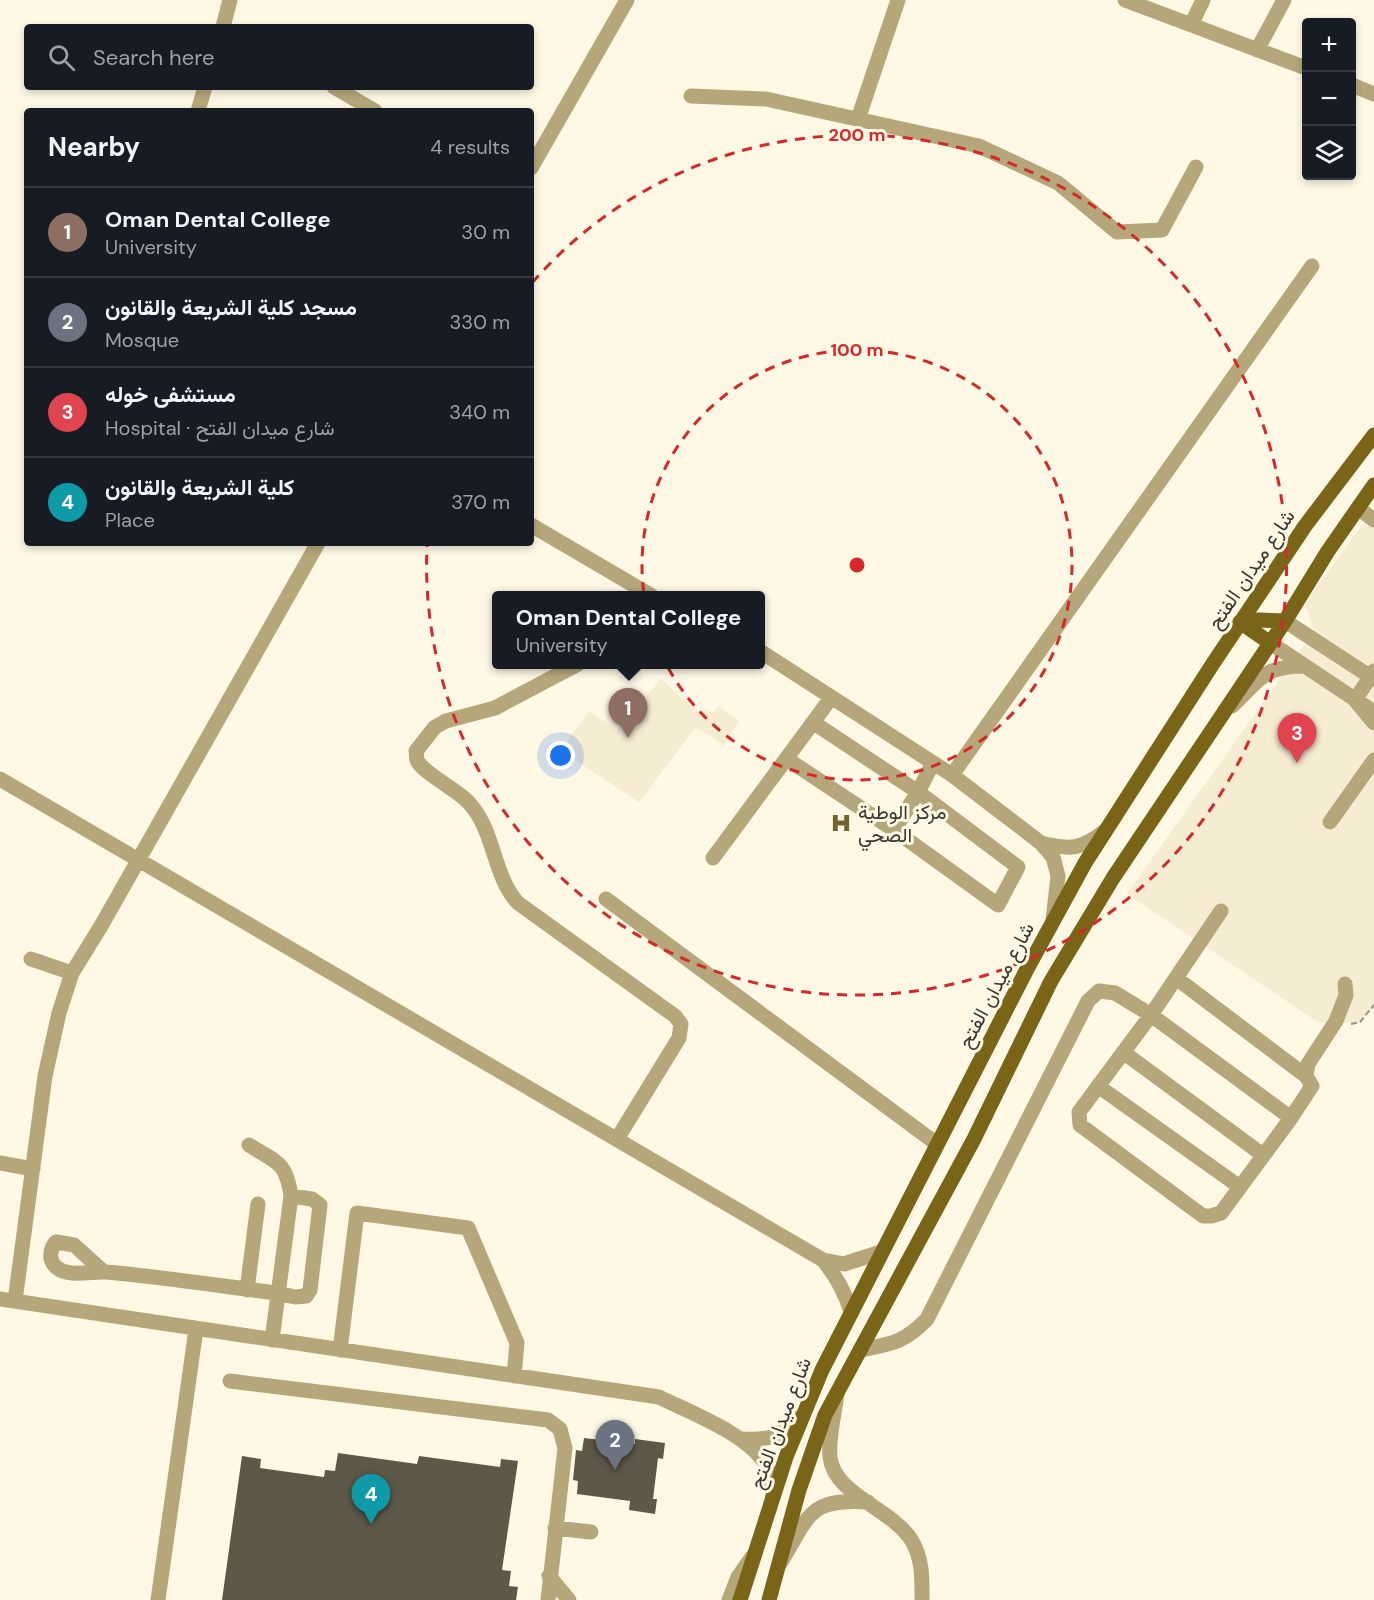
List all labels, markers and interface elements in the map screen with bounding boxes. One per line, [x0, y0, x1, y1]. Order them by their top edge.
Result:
map controls [1302, 18, 1356, 180]
button: + [1302, 18, 1356, 72]
search box [24, 24, 534, 90]
icon: search [45, 41, 78, 74]
text: Search here [93, 43, 214, 72]
button: − [1302, 72, 1356, 126]
text: 200 m [829, 123, 885, 147]
button: layers [1302, 126, 1356, 180]
text: Nearby [48, 130, 140, 164]
text: 4 results [430, 134, 510, 160]
text: Oman Dental College [105, 205, 331, 234]
text: 1 [64, 219, 71, 245]
text: 30 m [461, 219, 510, 245]
text: University [105, 234, 197, 260]
text: مسجد كلية الشريعة والقانون [105, 293, 357, 322]
text: 2 [62, 309, 73, 335]
text: 330 m [450, 309, 510, 335]
text: Mosque [105, 327, 179, 353]
text: 100 m [830, 338, 884, 362]
text: مستشفى خوله [105, 380, 236, 409]
text: 3 [61, 399, 74, 425]
text: 340 m [449, 399, 510, 425]
text: Hospital · شارع ميدان الفتح [105, 415, 335, 441]
text: كلية الشريعة والقانون [105, 473, 294, 502]
text: 4 [61, 489, 74, 515]
text: 370 m [451, 489, 510, 515]
street label: شارع ميدان الفتح [1201, 504, 1301, 634]
text: Place [105, 507, 155, 533]
centre of rings [847, 555, 867, 575]
popup [492, 591, 765, 669]
text: Oman Dental College [516, 603, 741, 632]
text: University [516, 632, 608, 658]
pin: 1 [608, 688, 648, 738]
pin: 3 [1278, 714, 1316, 763]
your location [546, 741, 575, 770]
place label: مركز الوطية الصحي [858, 799, 946, 852]
hospital icon: مركز الوطية الصحي [829, 811, 853, 835]
street label: شارع ميدان الفتح [952, 918, 1041, 1053]
street label: شارع ميدان الفتح [743, 1354, 818, 1493]
pin: 2 [596, 1420, 634, 1470]
pin: 4 [352, 1474, 391, 1524]

